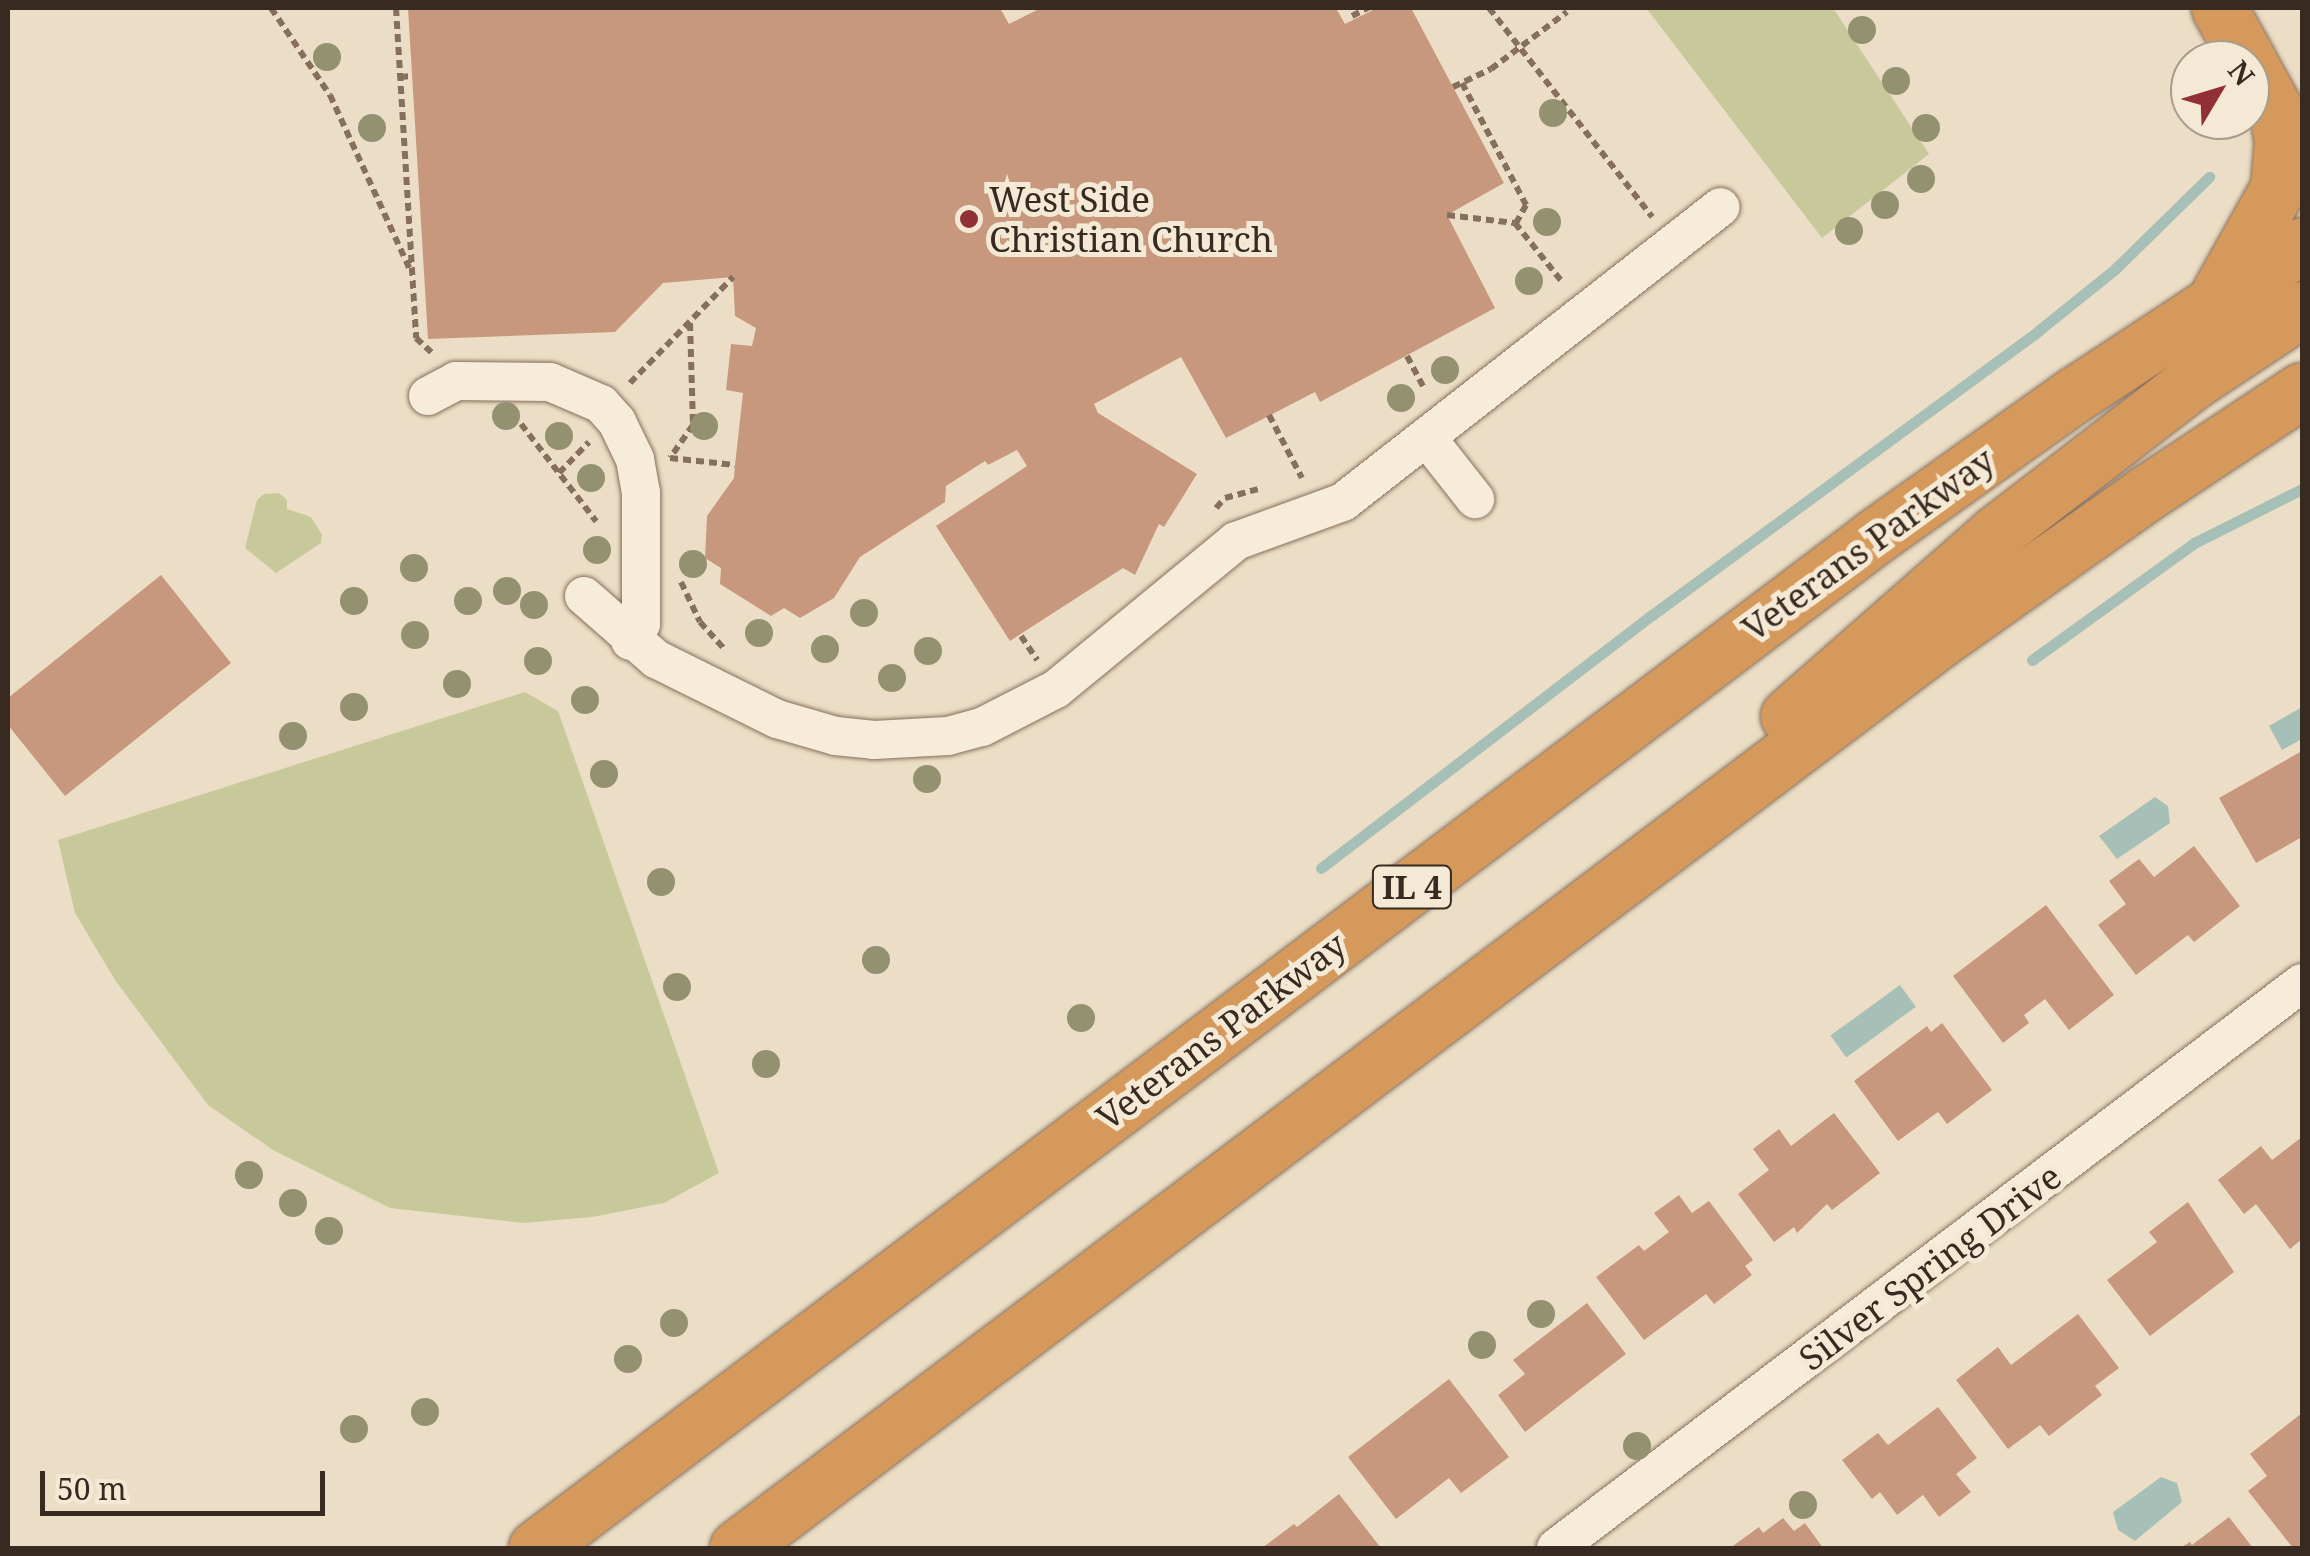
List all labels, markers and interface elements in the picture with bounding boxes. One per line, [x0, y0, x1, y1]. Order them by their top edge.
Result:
north arrow [2170, 40, 2270, 140]
text: N [2220, 52, 2264, 93]
place label: West Side Christian Church [989, 178, 1273, 260]
marker: West Side Christian Church [958, 208, 980, 230]
street label: Veterans Parkway [1734, 439, 2002, 649]
road number: IL 4 [1370, 860, 1454, 914]
street label: Veterans Parkway [1088, 924, 1354, 1138]
street label: Silver Spring Drive [1791, 1155, 2069, 1379]
scale bar [45, 1451, 330, 1513]
text: 50 m [57, 1468, 127, 1509]

